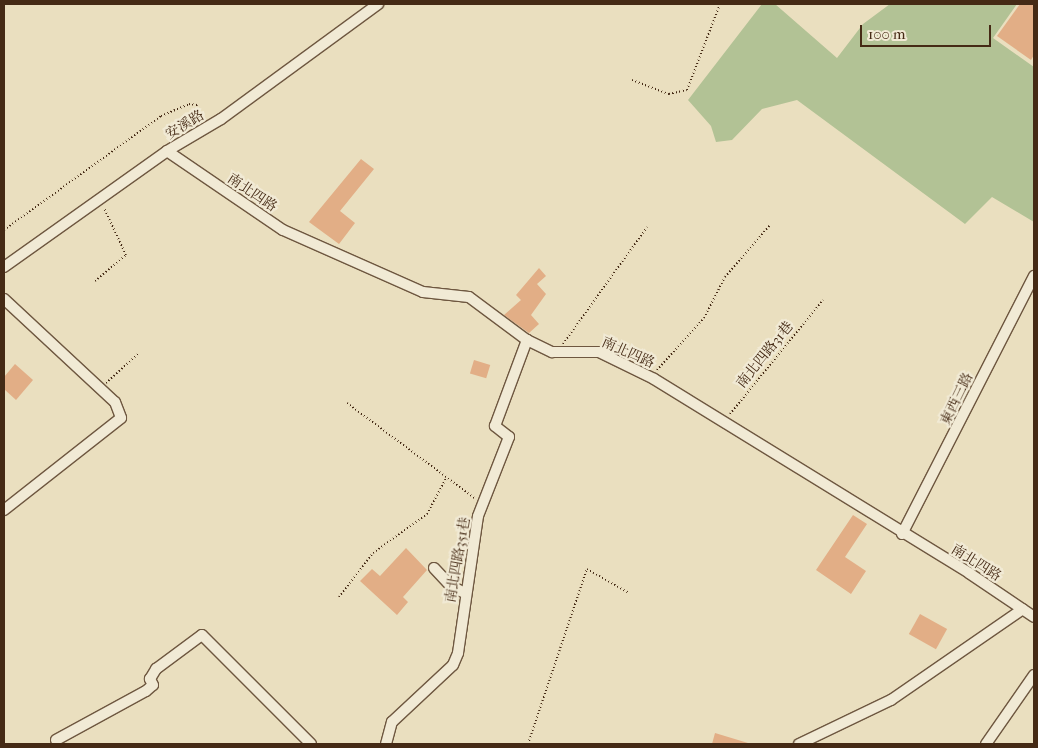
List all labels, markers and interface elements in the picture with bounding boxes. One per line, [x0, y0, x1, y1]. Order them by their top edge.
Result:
scale bar [863, 15, 994, 47]
text: 100 m [868, 25, 906, 43]
street label: 安溪路 [163, 107, 207, 143]
street label: 南北四路 [224, 170, 280, 216]
street label: 南北四路31巷 [733, 318, 797, 392]
street label: 南北四路 [599, 334, 657, 372]
street label: 東西三路 [937, 370, 977, 428]
street label: 南北四路351巷 [442, 516, 474, 604]
street label: 南北四路 [948, 541, 1004, 585]

